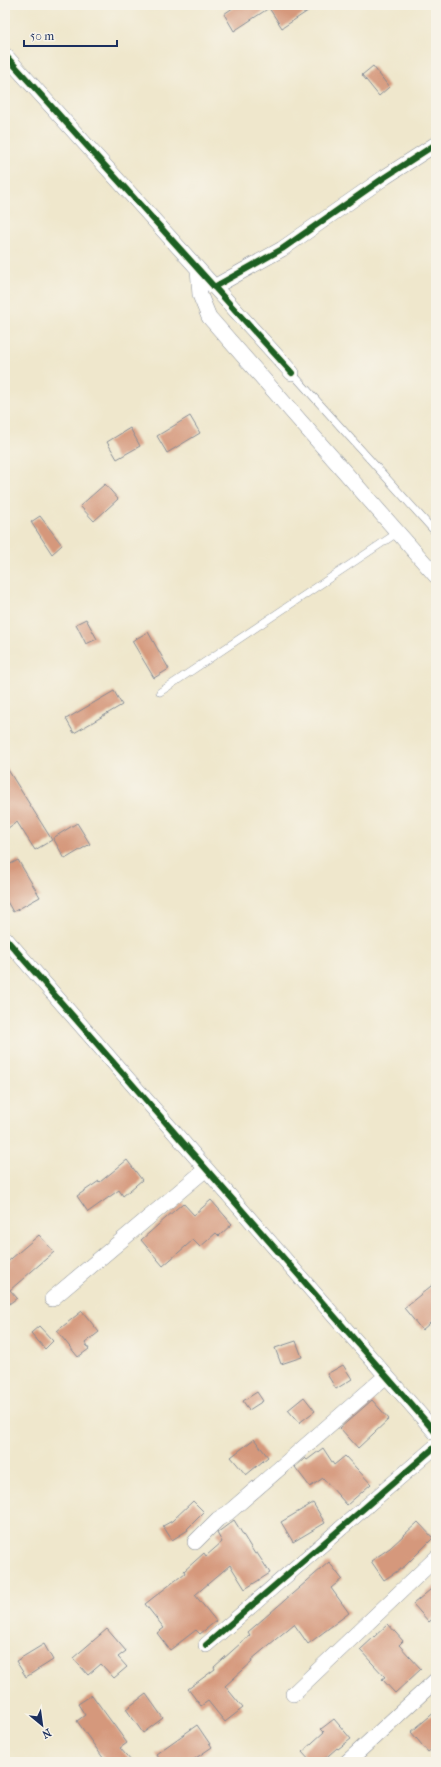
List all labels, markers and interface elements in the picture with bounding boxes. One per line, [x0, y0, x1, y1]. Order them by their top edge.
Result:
scale bar [24, 22, 117, 48]
text: 50 m [30, 29, 54, 43]
north arrow [22, 1705, 62, 1745]
text: N [39, 1726, 53, 1741]

